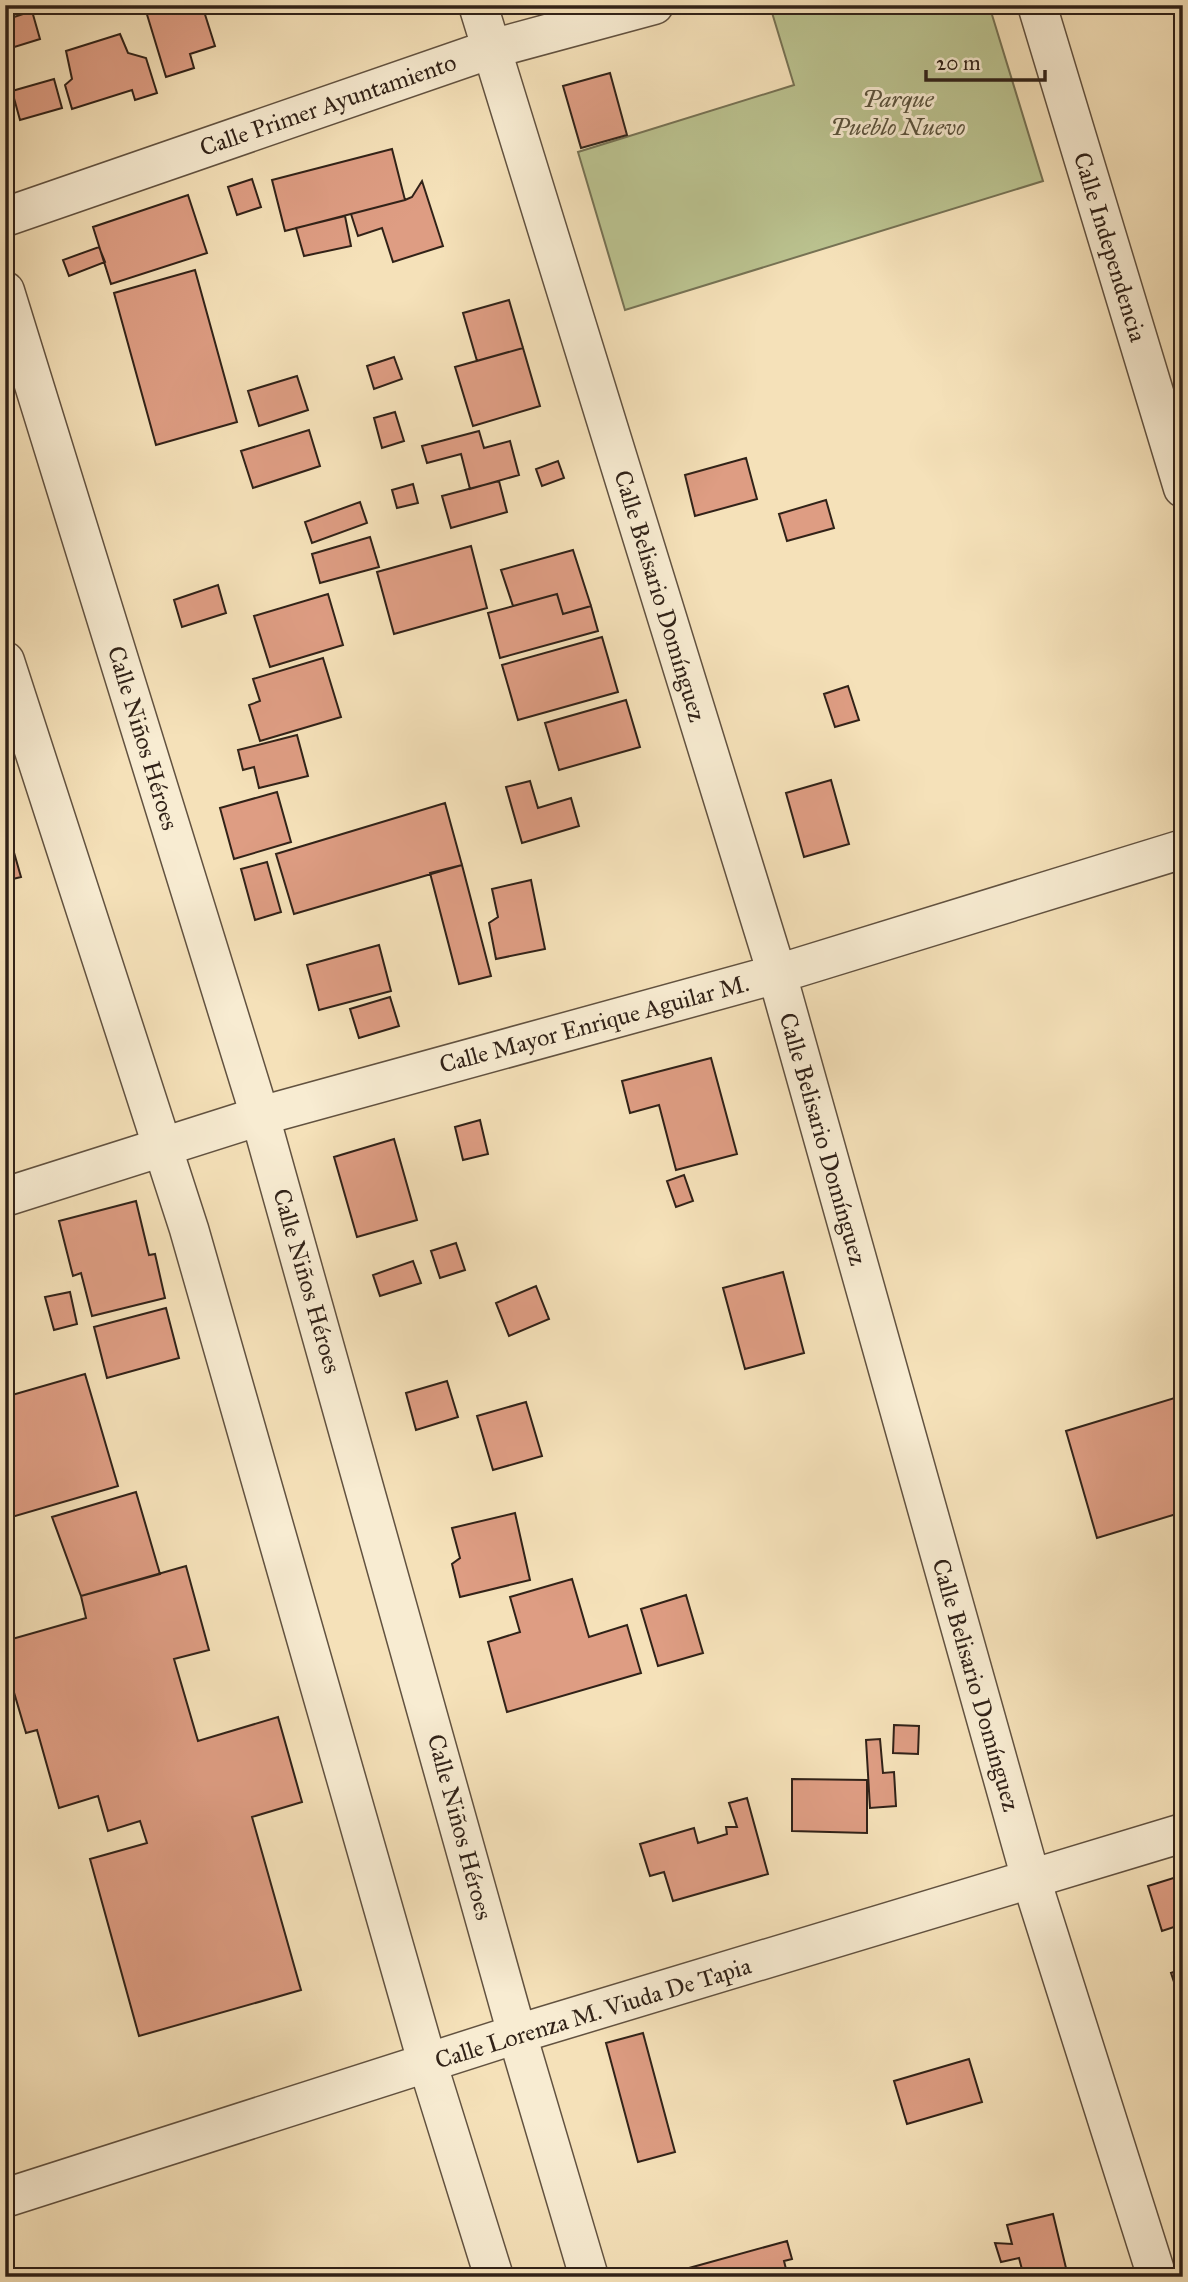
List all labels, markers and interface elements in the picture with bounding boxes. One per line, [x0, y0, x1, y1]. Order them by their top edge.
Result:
scale bar [926, 38, 1044, 82]
street label: Calle Primer Ayuntamiento [196, 47, 460, 163]
text: 20 m [936, 50, 981, 76]
park label: Parque Pueblo Nuevo [831, 84, 965, 142]
street label: Calle Independencia [1067, 149, 1153, 346]
street label: Calle Belisario Domínguez [607, 467, 713, 725]
street label: Calle Niños Héroes [101, 642, 185, 834]
street label: Calle Mayor Enrique Aguilar M. [436, 968, 752, 1080]
street label: Calle Belisario Domínguez [773, 1009, 873, 1269]
street label: Calle Niños Héroes [266, 1185, 348, 1377]
street label: Calle Belisario Domínguez [926, 1555, 1026, 1815]
street label: Calle Niños Héroes [421, 1731, 499, 1923]
street label: Calle Lorenza M. Viuda De Tapia [431, 1950, 755, 2075]

